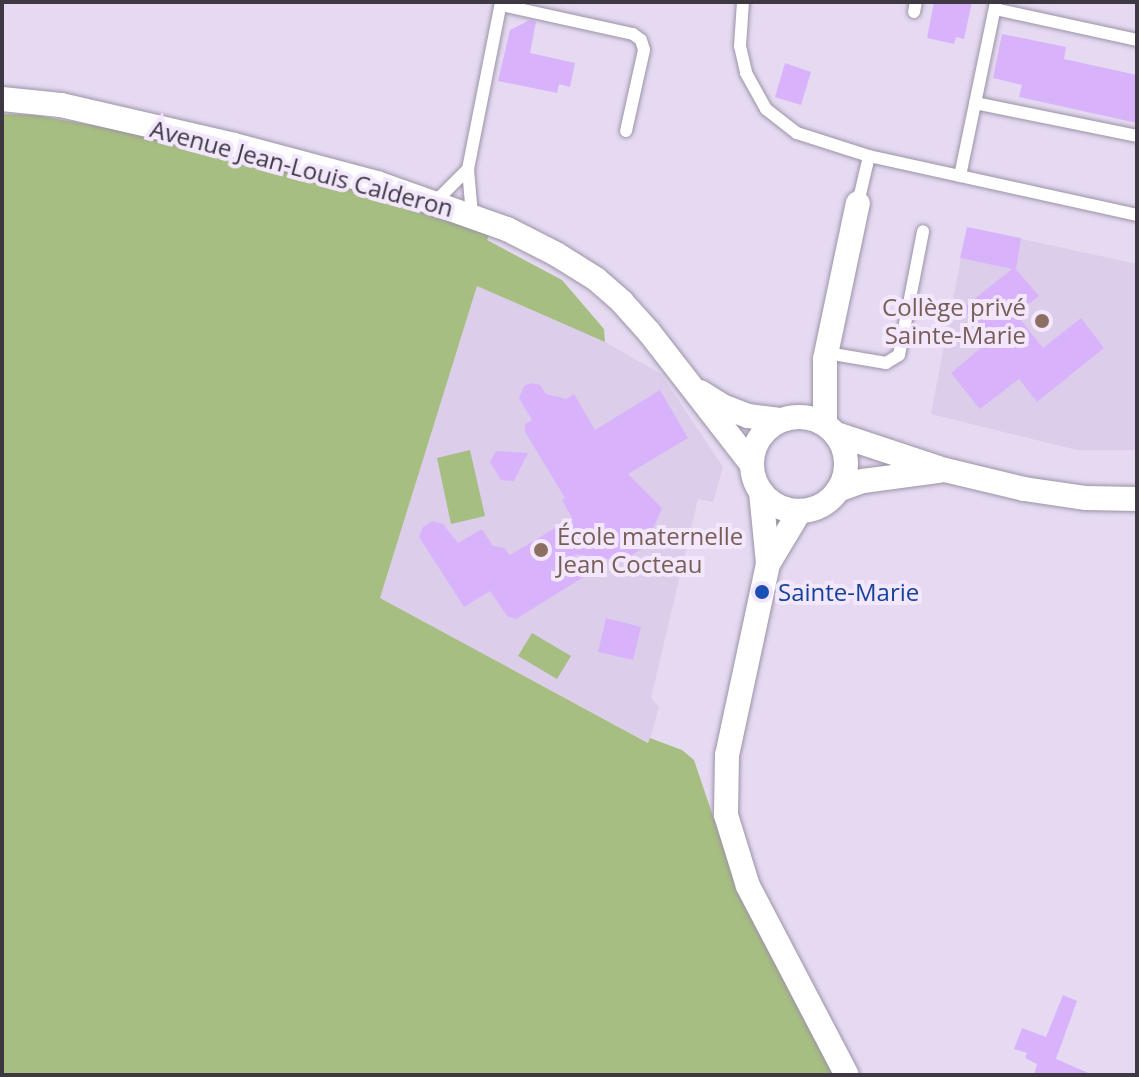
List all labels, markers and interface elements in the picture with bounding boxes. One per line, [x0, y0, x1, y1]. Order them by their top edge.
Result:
street label: Avenue Jean-Louis Calderon [147, 114, 457, 222]
place label: Collège privé Sainte-Marie [882, 293, 1026, 349]
marker: Collège privé Sainte-Marie [1033, 312, 1051, 330]
place label: École maternelle Jean Cocteau [557, 522, 743, 578]
marker: École maternelle Jean Cocteau [532, 541, 550, 559]
place label: Sainte-Marie [778, 578, 919, 606]
marker: Sainte-Marie [753, 583, 771, 601]

